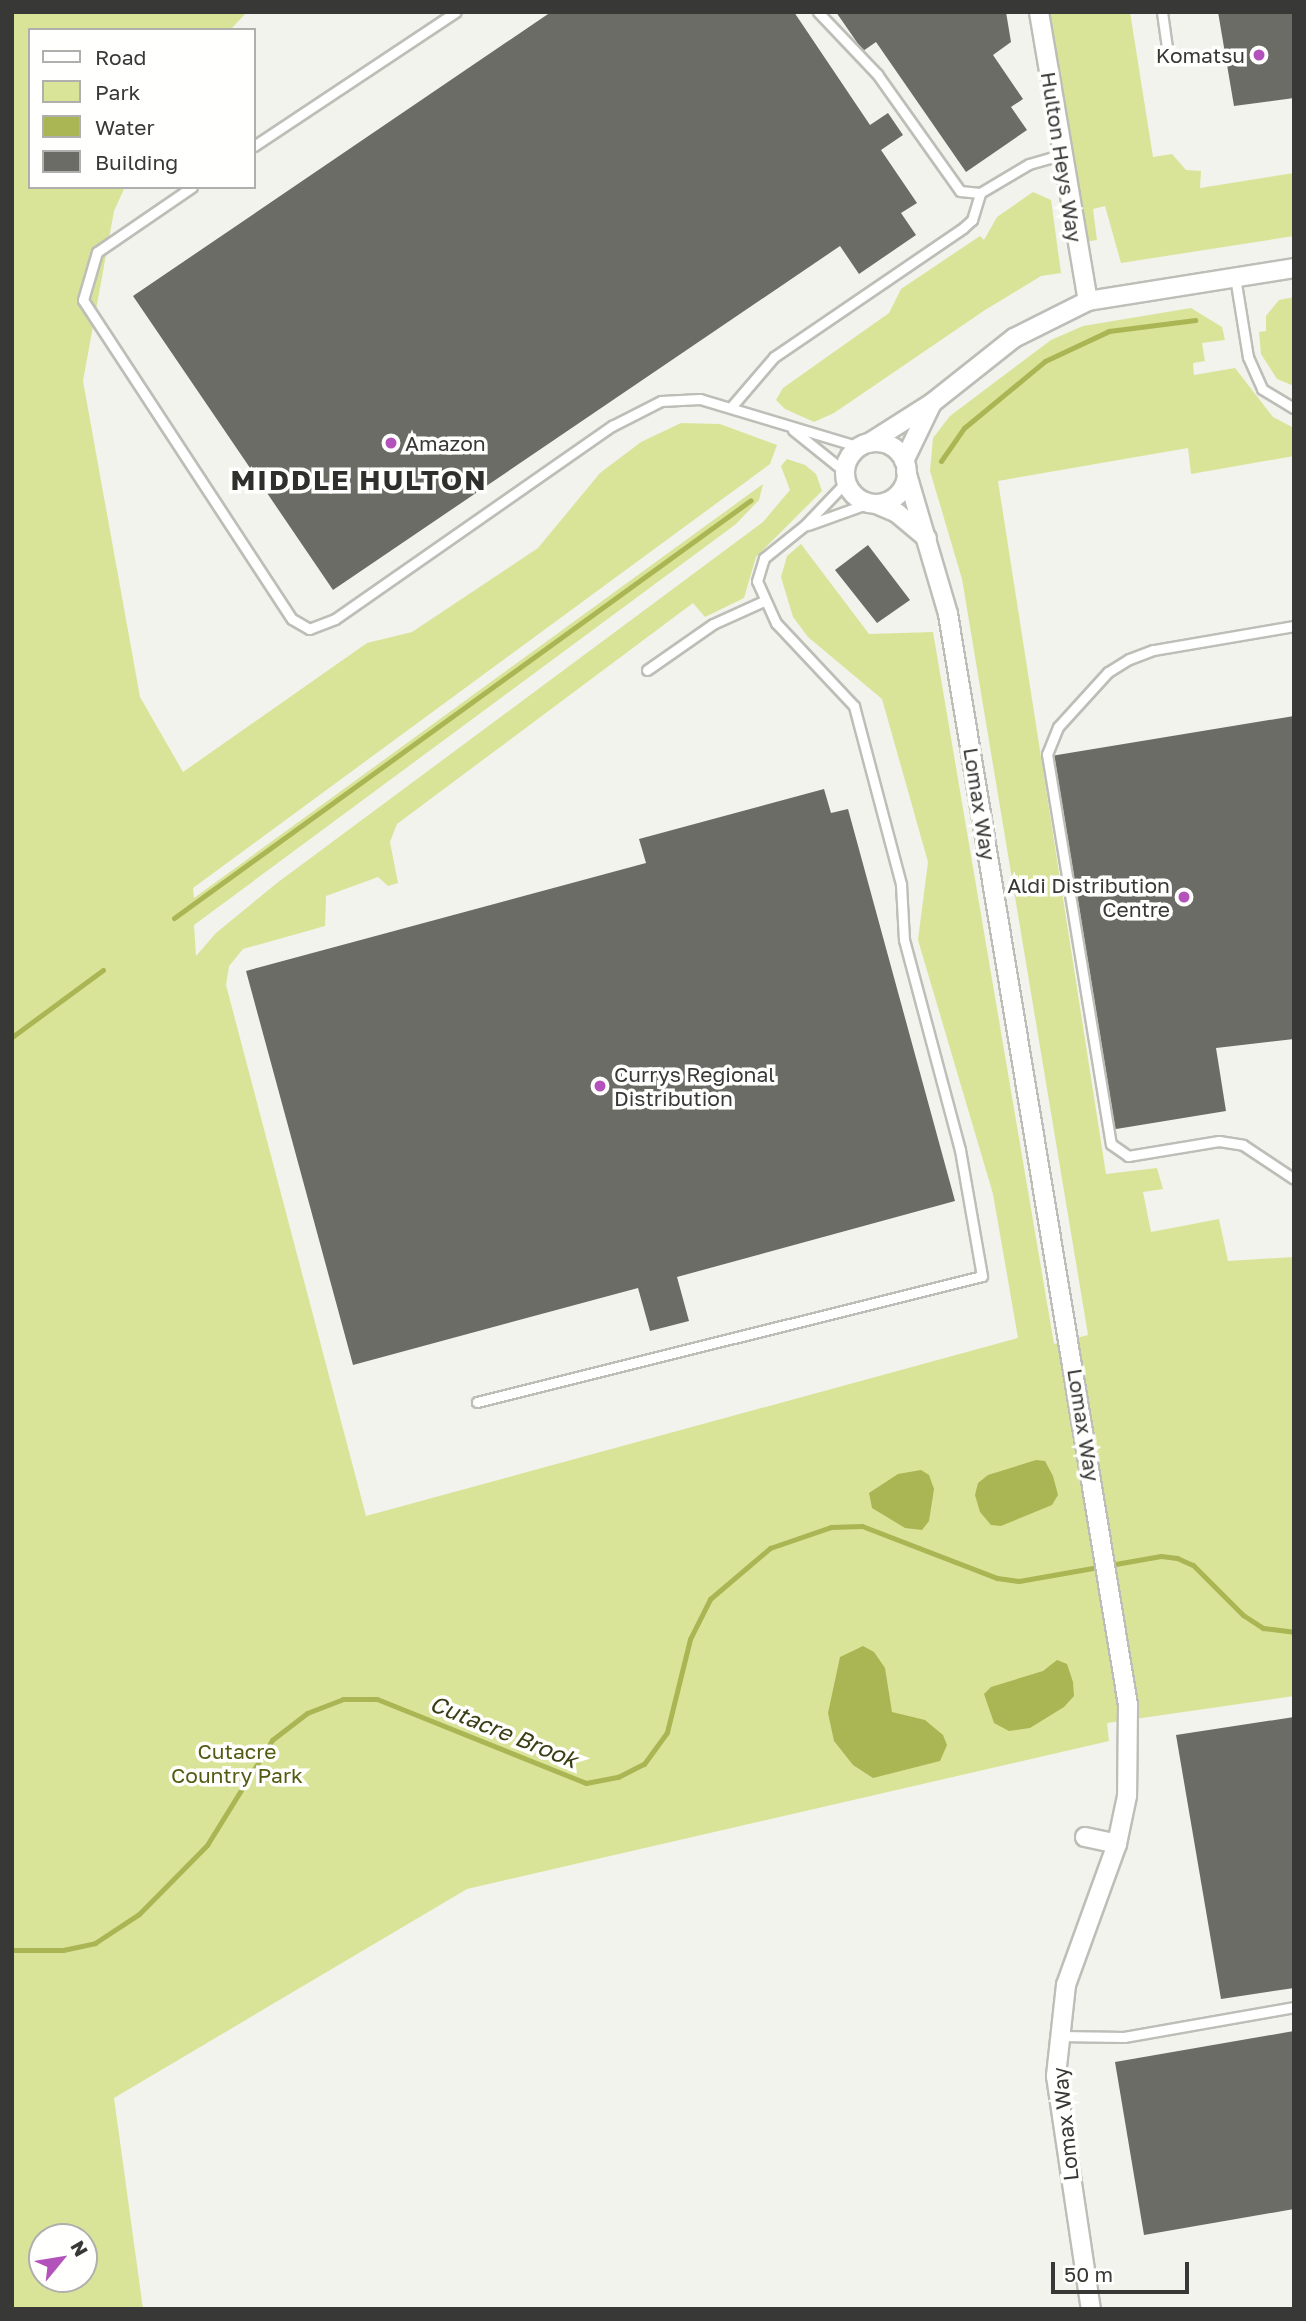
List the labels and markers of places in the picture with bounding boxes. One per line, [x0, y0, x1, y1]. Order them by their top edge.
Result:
place label: Komatsu [1156, 42, 1245, 68]
marker: Komatsu [1251, 47, 1267, 63]
place label: Amazon [405, 430, 486, 456]
marker: Amazon [383, 435, 399, 451]
place label: Aldi Distribution Centre [1007, 872, 1170, 922]
marker: Aldi Distribution Centre [1176, 889, 1192, 905]
place label: Currys Regional Distribution [614, 1061, 775, 1111]
marker: Currys Regional Distribution [592, 1078, 608, 1094]

